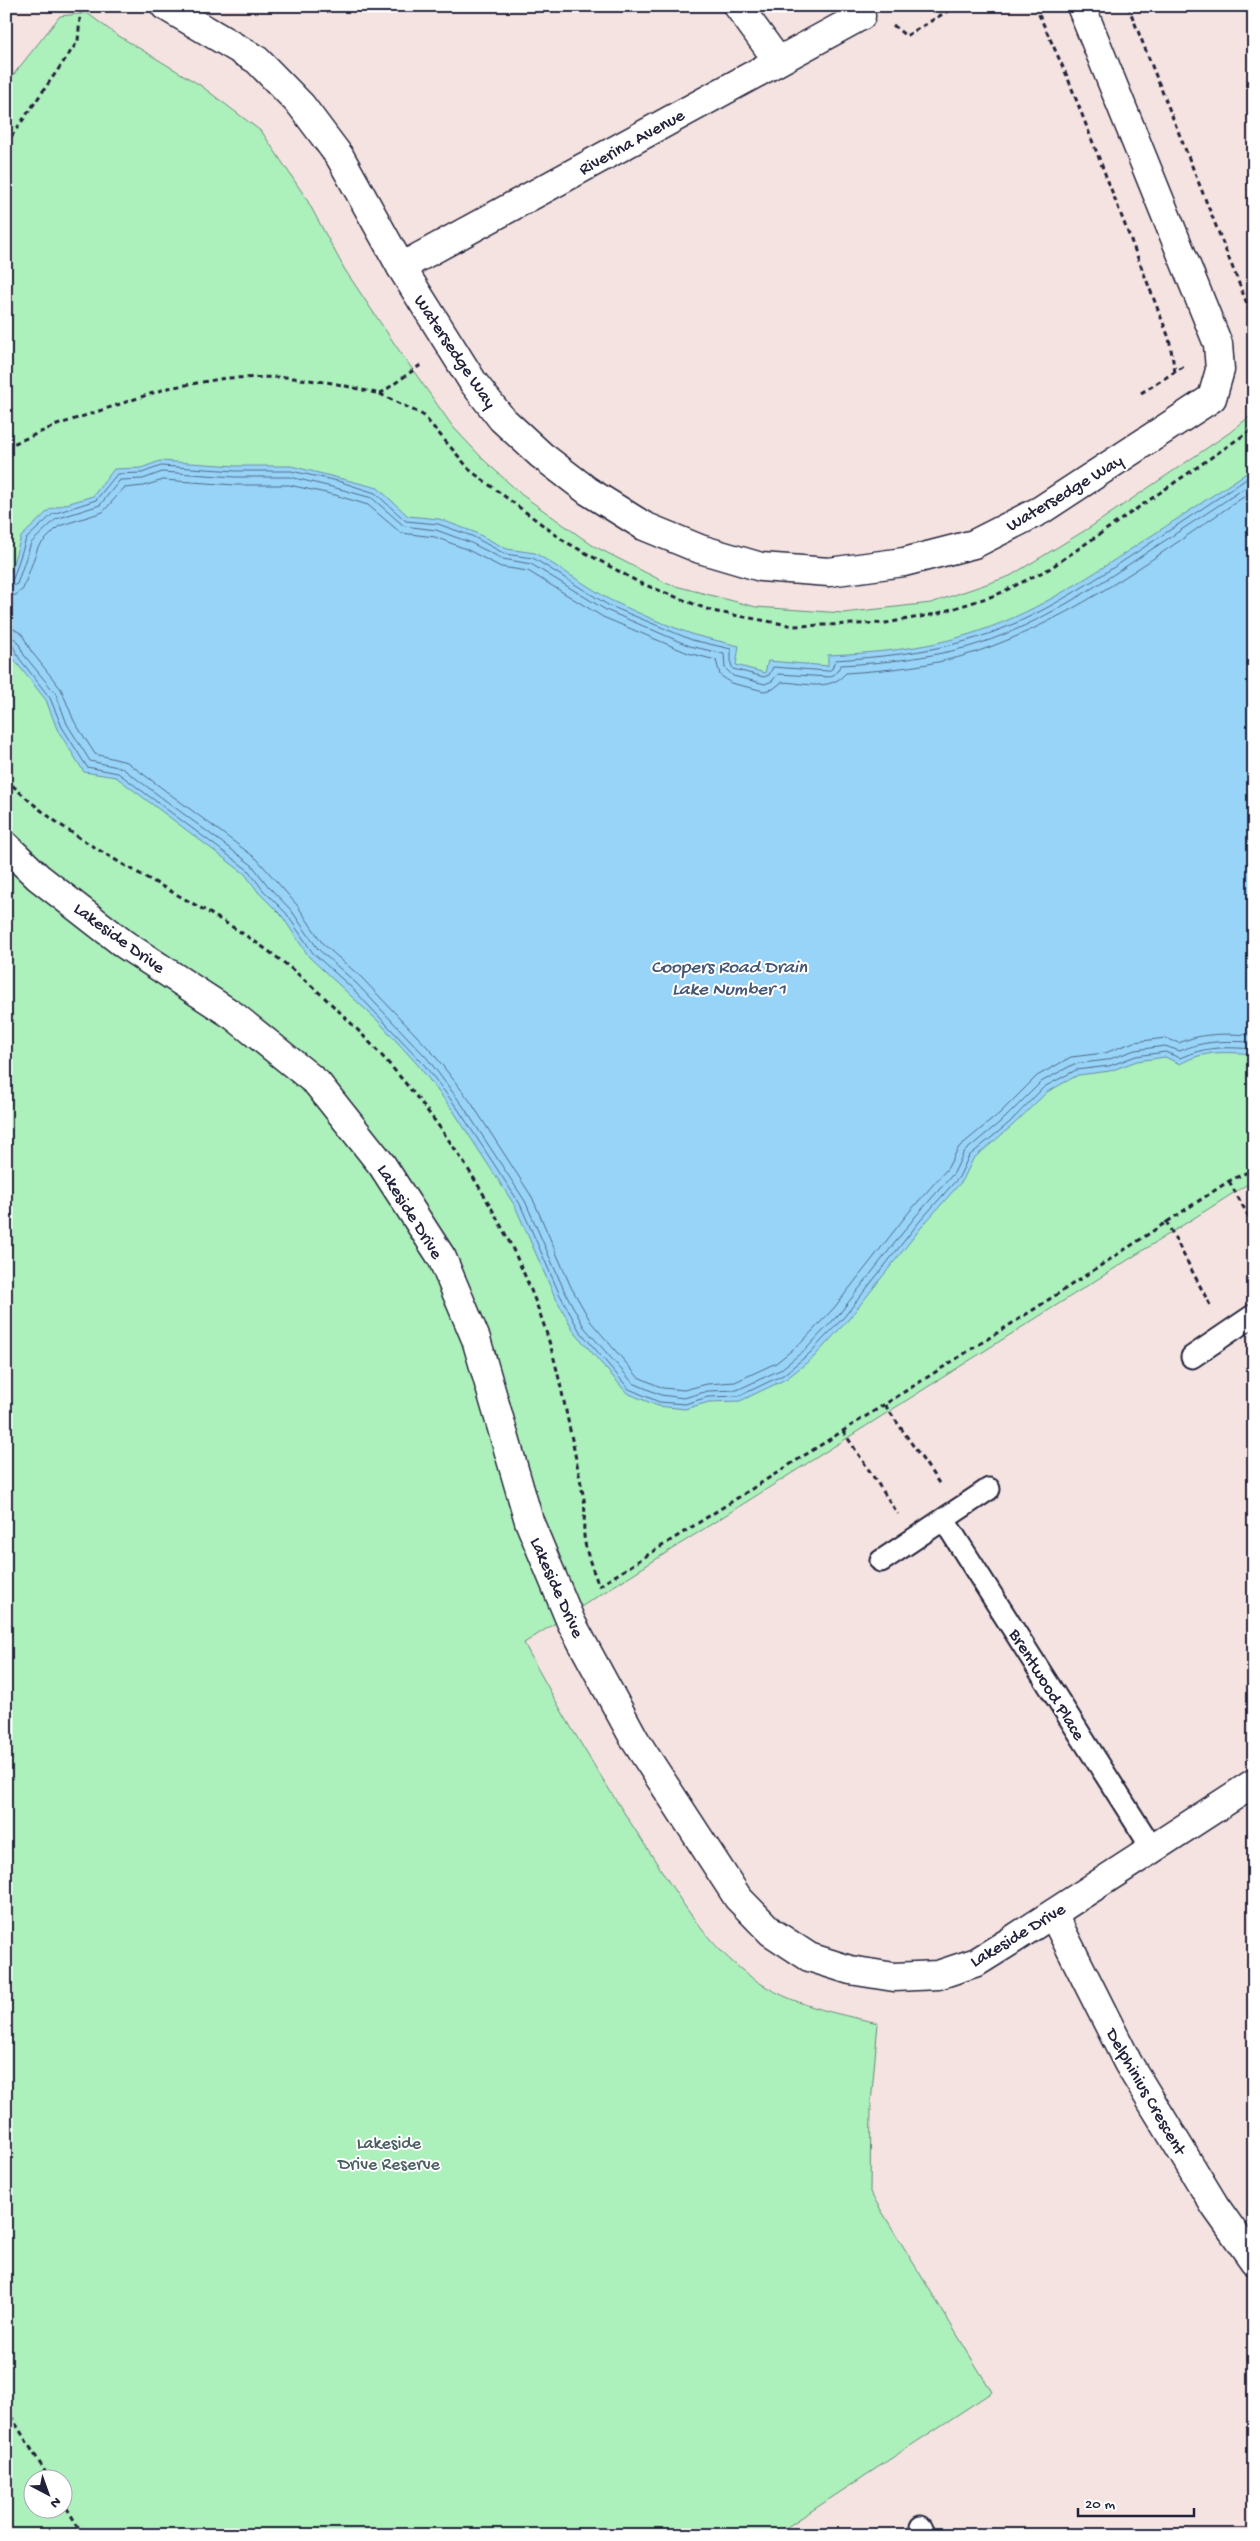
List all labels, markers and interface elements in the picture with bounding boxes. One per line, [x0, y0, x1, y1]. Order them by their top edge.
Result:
street label: Riverina Avenue [576, 105, 689, 181]
street label: Watersedge Way [408, 292, 500, 413]
street label: Watersedge Way [1003, 451, 1128, 537]
street label: Lakeside Drive [69, 899, 169, 980]
water label: Coopers Road Drain Lake Number 1 [651, 957, 808, 1002]
street label: Lakeside Drive [371, 1161, 447, 1264]
street label: Lakeside Drive [524, 1535, 588, 1642]
street label: Brentwood Place [1003, 1625, 1089, 1746]
street label: Lakeside Drive [967, 1899, 1070, 1973]
street label: Delphinius Crescent [1100, 2024, 1190, 2161]
park label: Lakeside Drive Reserve [337, 2134, 441, 2176]
north arrow [22, 2468, 72, 2518]
scale bar [1078, 2486, 1194, 2518]
text: N [46, 2493, 64, 2511]
text: 20 m [1085, 2496, 1115, 2514]

